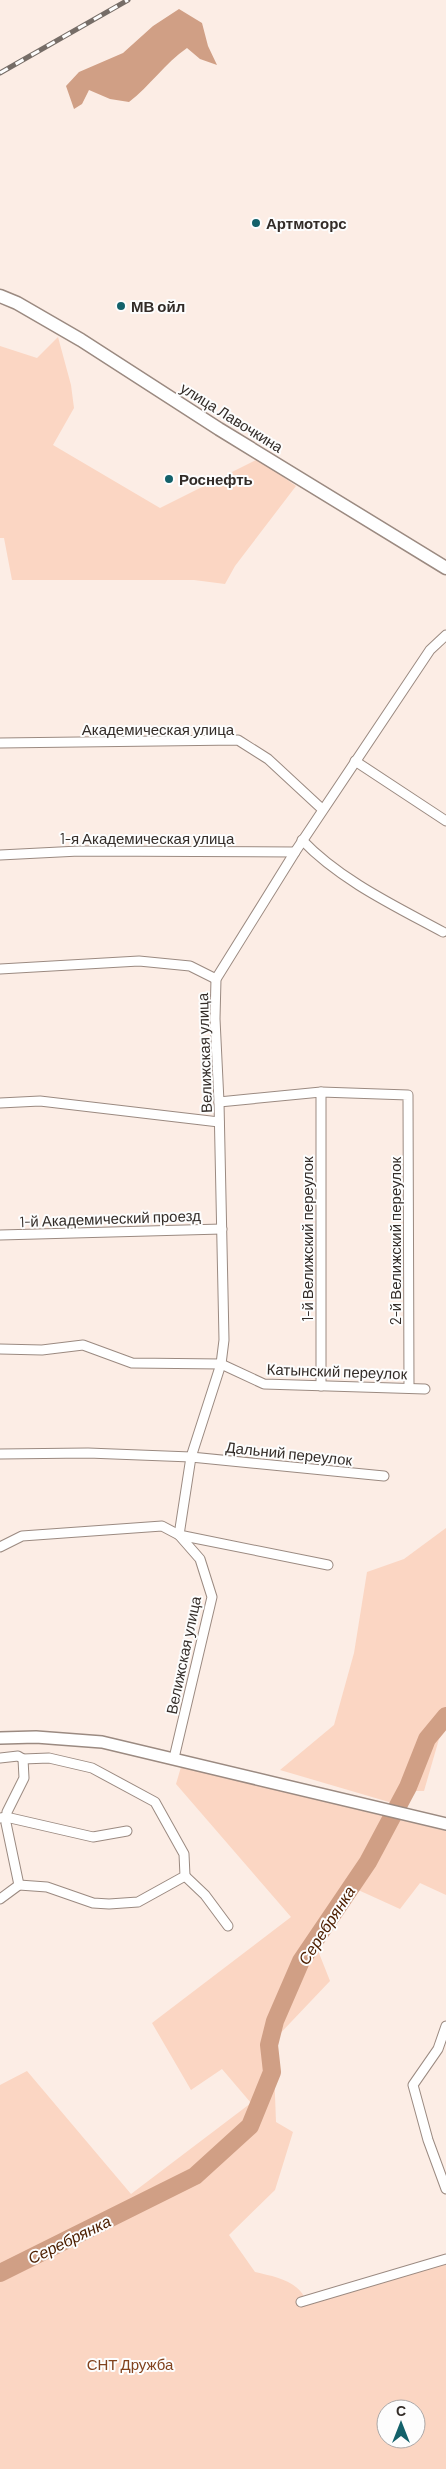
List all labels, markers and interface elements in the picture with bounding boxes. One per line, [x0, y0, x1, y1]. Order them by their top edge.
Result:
place label: Артмоторс [266, 214, 347, 232]
marker: Артмоторс [250, 217, 262, 229]
place label: МВ ойл [131, 297, 185, 315]
marker: МВ ойл [115, 300, 127, 312]
street label: улица Лавочкина [177, 378, 287, 456]
place label: Роснефть [179, 470, 253, 488]
marker: Роснефть [163, 473, 175, 485]
street label: Академическая улица [82, 720, 235, 738]
street label: 1-я Академическая улица [60, 829, 235, 847]
street label: Велижская улица [193, 992, 215, 1113]
street label: 1-й Велижский переулок [298, 1156, 316, 1322]
street label: 2-й Велижский переулок [386, 1156, 404, 1325]
street label: 1-й Академический проезд [19, 1206, 201, 1230]
street label: Катынский переулок [266, 1360, 408, 1382]
street label: Дальний переулок [225, 1437, 354, 1469]
street label: Велижская улица [162, 1594, 204, 1716]
water label: Серебрянка [294, 1882, 358, 1968]
water label: Серебрянка [24, 2211, 114, 2267]
park label: СНТ Дружба [87, 2355, 174, 2373]
north arrow [376, 2399, 426, 2449]
text: С [396, 2402, 406, 2419]

